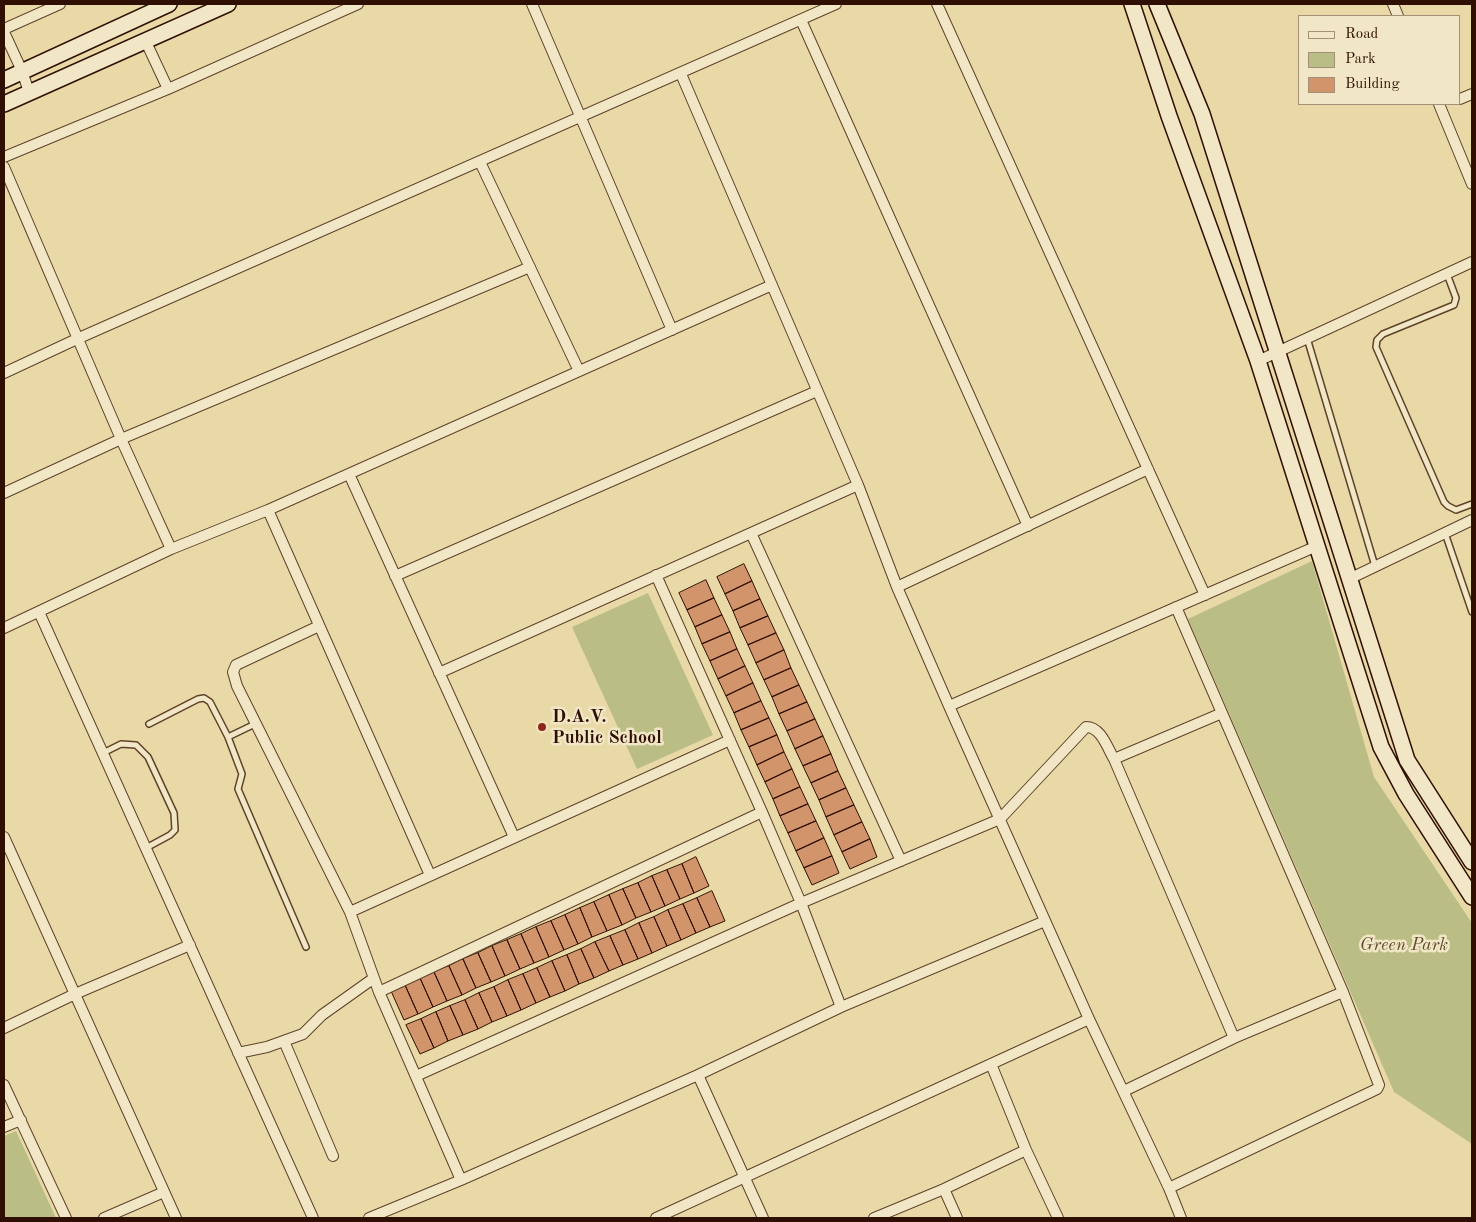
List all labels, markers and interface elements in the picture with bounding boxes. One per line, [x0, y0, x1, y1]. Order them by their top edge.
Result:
legend [1298, 15, 1461, 105]
text: Road [1345, 27, 1378, 42]
text: Park [1345, 52, 1376, 67]
text: Building [1345, 77, 1400, 92]
place label: D.A.V. Public School [552, 706, 662, 749]
marker: D.A.V. Public School [536, 721, 548, 733]
park label: Green Park [1360, 934, 1448, 956]

